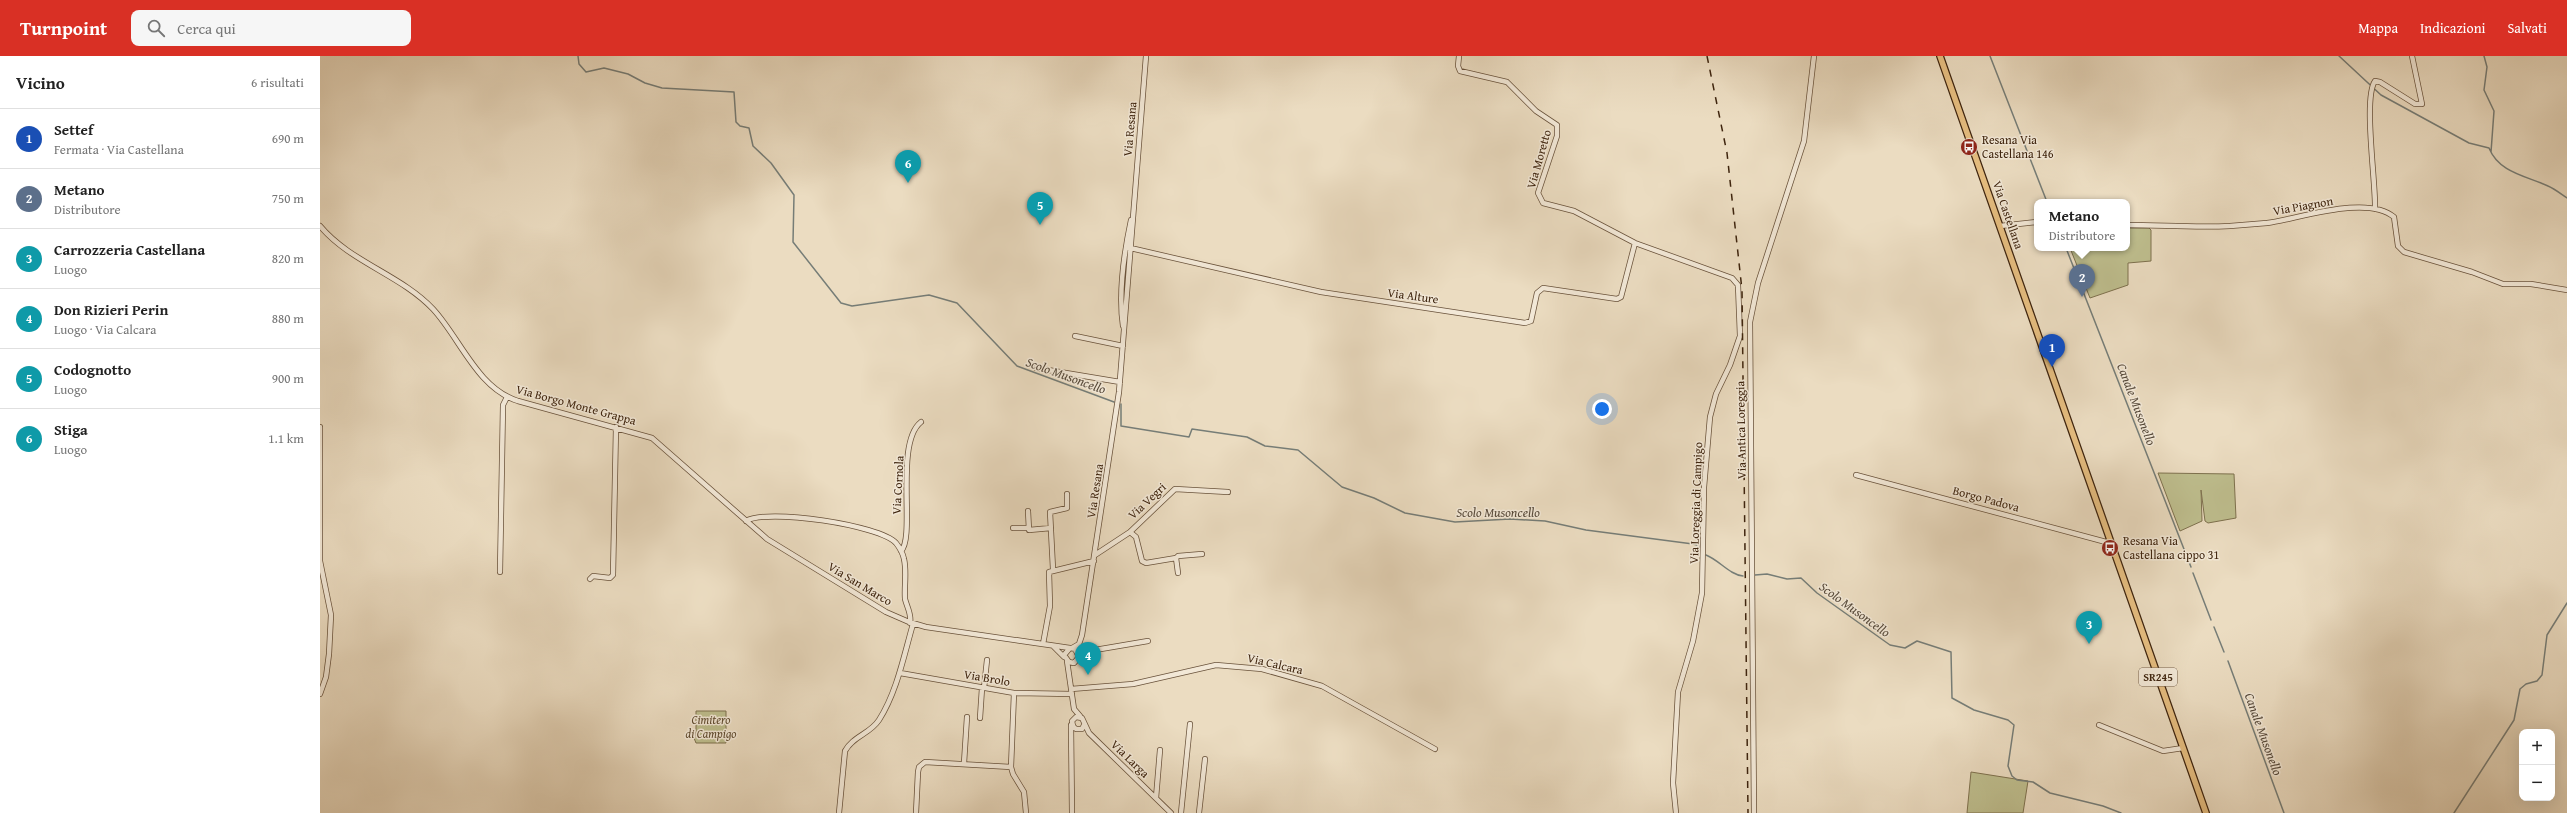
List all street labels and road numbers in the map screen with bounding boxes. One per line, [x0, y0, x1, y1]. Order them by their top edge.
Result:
street label: Via Resana [1119, 101, 1140, 157]
street label: Via Moretto [1522, 127, 1555, 190]
street label: Via Castellana [1989, 178, 2028, 252]
street label: Via Piagnon [2272, 192, 2334, 219]
street label: Via Alture [1386, 284, 1440, 308]
street label: Via Borgo Monte Grappa [514, 380, 638, 429]
street label: Via Antica Loreggia [1731, 380, 1750, 479]
street label: Via Loreggia di Campigo [1685, 442, 1706, 564]
street label: Via Cornola [887, 455, 908, 515]
street label: Via Resana [1082, 462, 1107, 519]
street label: Via Vegri [1124, 478, 1170, 523]
street label: Borgo Padova [1951, 481, 2022, 516]
street label: Via San Marco [825, 558, 896, 609]
street label: Via Calcara [1246, 649, 1305, 678]
street label: Via Brolo [963, 665, 1012, 690]
road number: SR245 [2139, 668, 2177, 686]
street label: Via Larga [1107, 736, 1154, 782]

